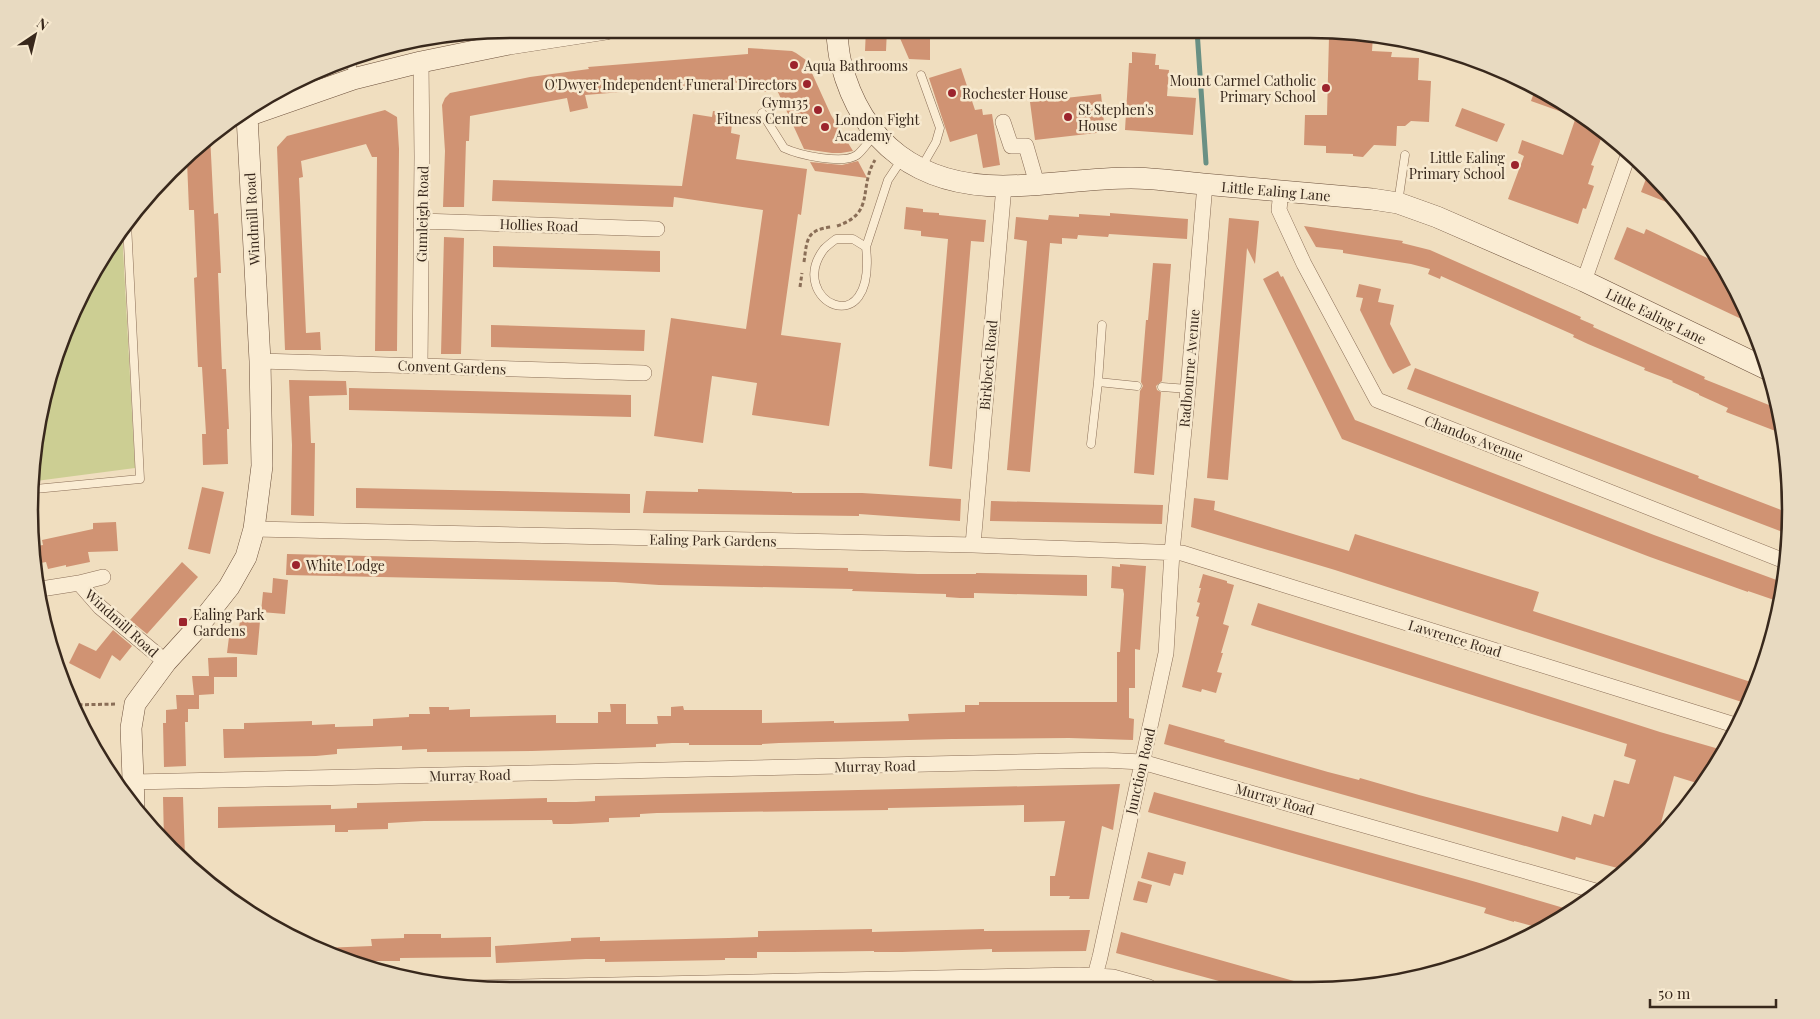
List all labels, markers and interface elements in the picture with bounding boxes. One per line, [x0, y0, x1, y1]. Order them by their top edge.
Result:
north arrow [10, 10, 60, 60]
text: N [33, 13, 52, 35]
place label: Aqua Bathrooms [803, 56, 908, 75]
marker: Aqua Bathrooms [788, 59, 800, 71]
place label: Mount Carmel Catholic Primary School [1170, 71, 1316, 106]
place label: O'Dwyer Independent Funeral Directors [545, 75, 797, 94]
marker: O'Dwyer Independent Funeral Directors [801, 78, 813, 90]
marker: Mount Carmel Catholic Primary School [1320, 82, 1332, 94]
place label: Rochester House [962, 84, 1068, 103]
marker: Rochester House [946, 87, 958, 99]
place label: Gym135 Fitness Centre [716, 93, 808, 128]
place label: St Stephen's House [1078, 100, 1154, 135]
marker: Gym135 Fitness Centre [812, 104, 824, 116]
place label: London Fight Academy [834, 110, 921, 145]
marker: St Stephen's House [1062, 111, 1074, 123]
marker: London Fight Academy [819, 121, 831, 133]
place label: Little Ealing Primary School [1409, 148, 1506, 183]
marker: Little Ealing Primary School [1509, 159, 1521, 171]
street label: Gumleigh Road [412, 166, 432, 262]
street label: Windmill Road [240, 172, 264, 267]
street label: Little Ealing Lane [1221, 177, 1331, 205]
street label: Hollies Road [499, 214, 579, 236]
street label: Little Ealing Lane [1603, 283, 1709, 349]
street label: Radbourne Avenue [1174, 308, 1204, 428]
street label: Birkbeck Road [975, 319, 1001, 411]
street label: Convent Gardens [397, 356, 507, 378]
street label: Chandos Avenue [1422, 410, 1526, 466]
street label: Ealing Park Gardens [649, 529, 777, 551]
place label: White Lodge [305, 556, 385, 575]
marker: White Lodge [290, 559, 302, 571]
street label: Windmill Road [80, 584, 163, 661]
place label: Ealing Park Gardens [193, 605, 265, 640]
street label: Lawrence Road [1406, 615, 1504, 661]
marker: Ealing Park Gardens [177, 616, 189, 628]
street label: Junction Road [1121, 726, 1159, 817]
street label: Murray Road [834, 756, 916, 776]
street label: Murray Road [429, 765, 511, 785]
street label: Murray Road [1233, 779, 1317, 819]
scale bar [1650, 976, 1776, 1008]
text: 50 m [1658, 983, 1691, 1003]

